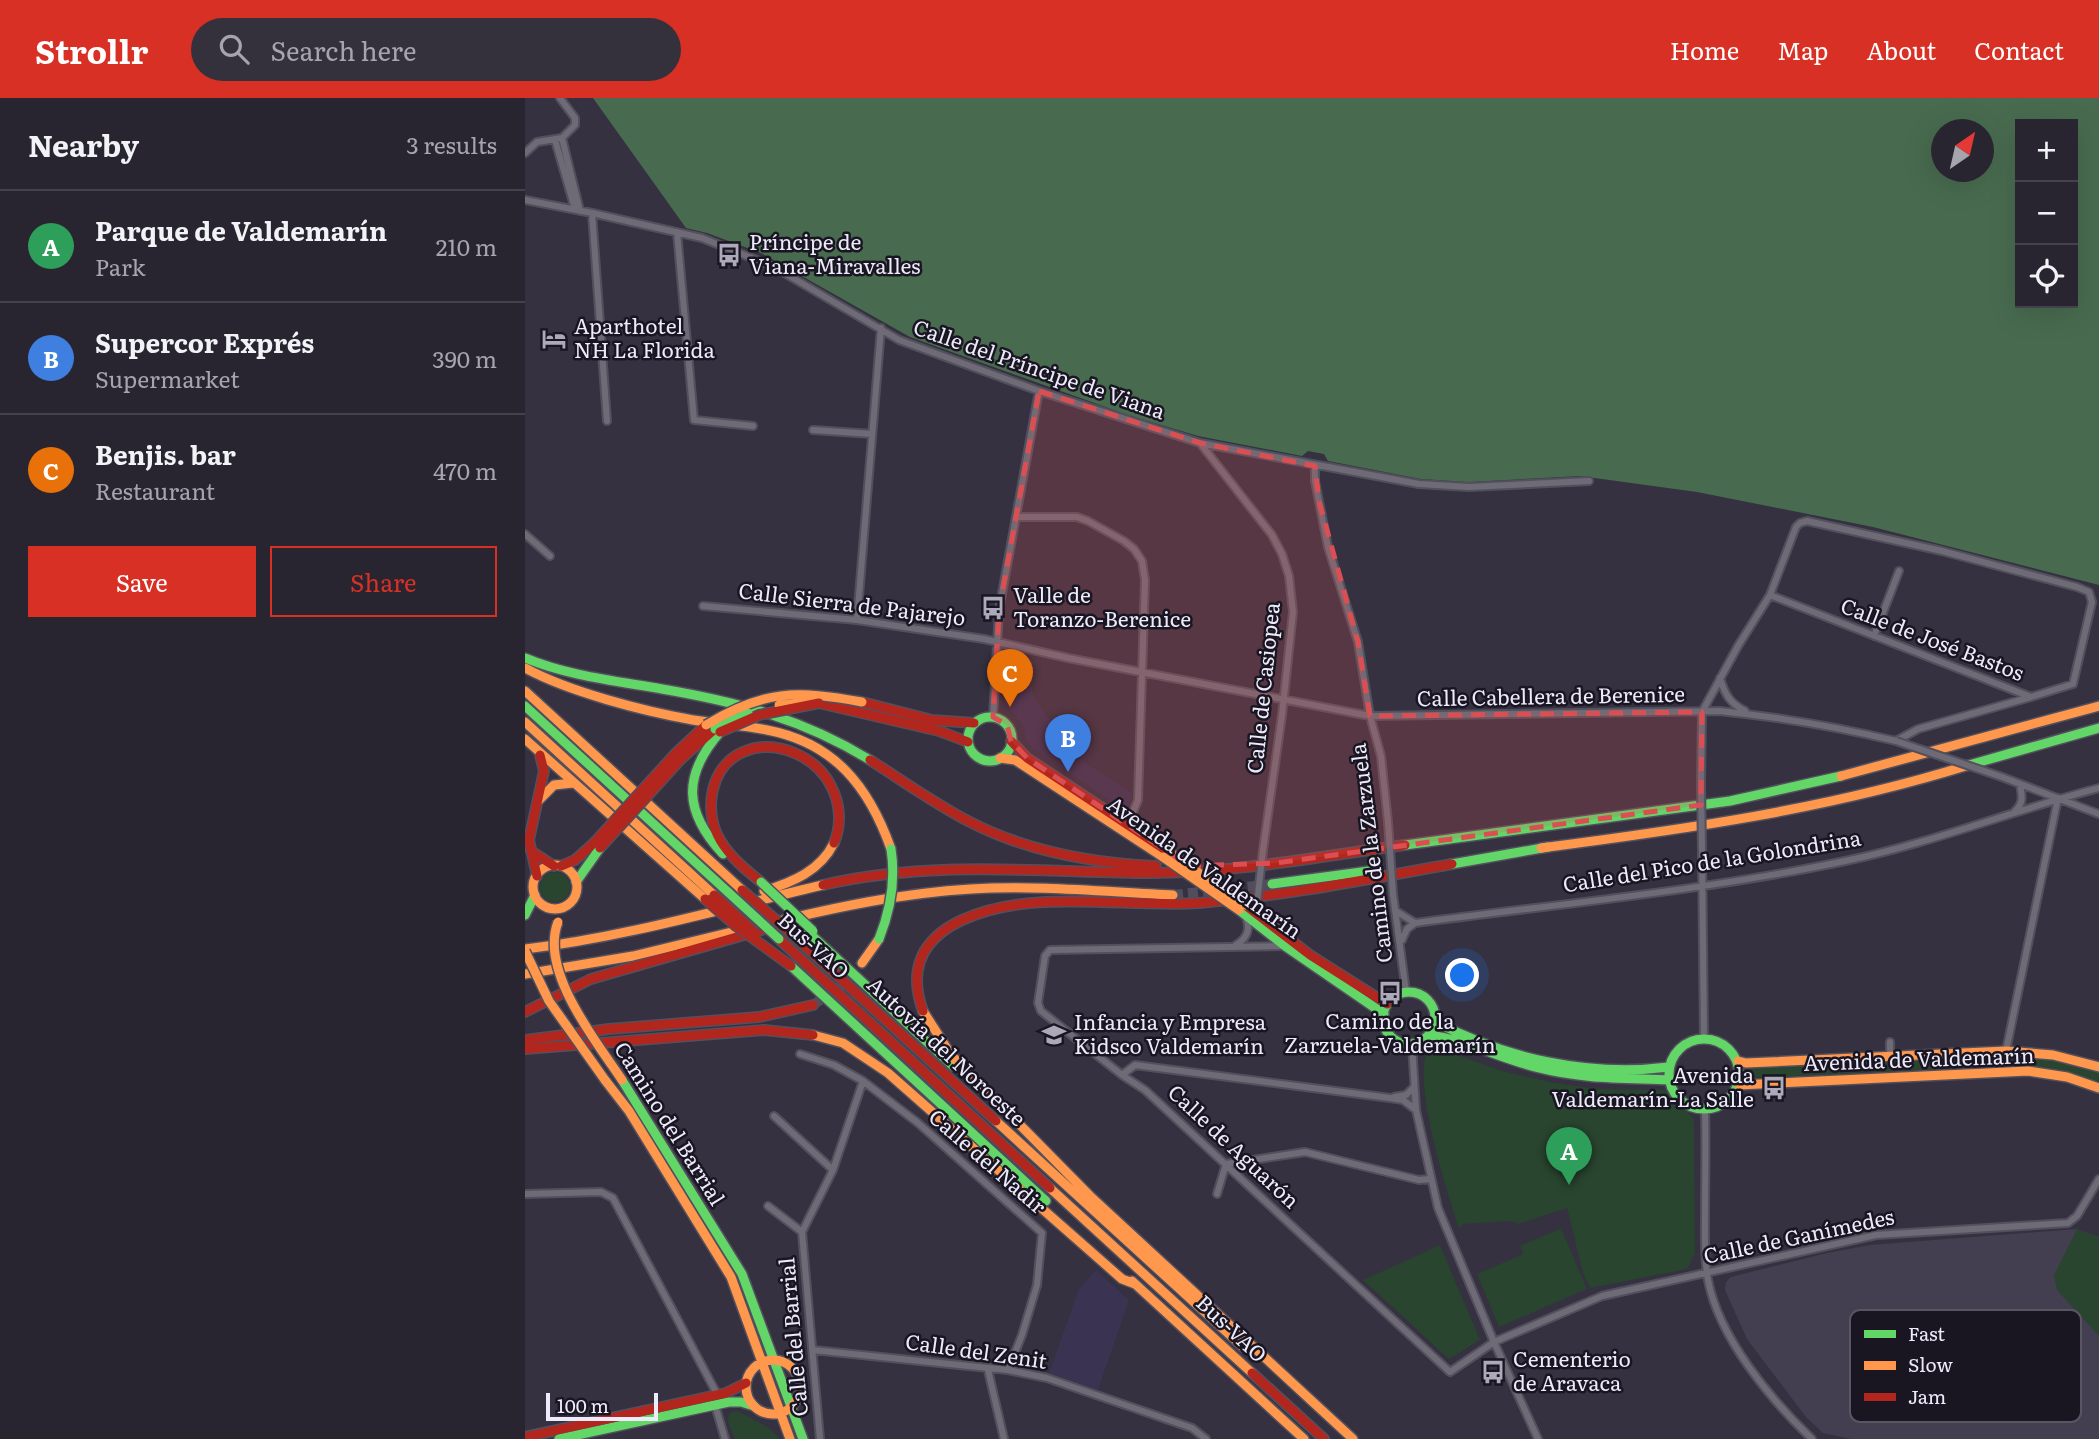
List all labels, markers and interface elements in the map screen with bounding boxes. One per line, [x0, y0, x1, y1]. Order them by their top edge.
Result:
search box [191, 18, 681, 81]
text: Strollr [35, 25, 149, 74]
icon: search [215, 30, 253, 68]
text: Search here [271, 30, 416, 69]
text: Home [1670, 32, 1739, 67]
text: Map [1777, 32, 1828, 67]
text: About [1866, 32, 1936, 67]
text: Contact [1974, 32, 2064, 67]
north arrow [1931, 119, 1994, 182]
map controls [2015, 119, 2078, 308]
button: + [2015, 119, 2078, 182]
text: Nearby [28, 122, 139, 166]
text: 3 results [406, 127, 497, 161]
button: − [2015, 182, 2078, 245]
text: Parque de Valdemarín [95, 210, 387, 249]
place label: Príncipe de Viana-Miravalles [749, 225, 921, 280]
text: A [42, 229, 60, 263]
text: 210 m [436, 229, 497, 263]
bus stop icon: Príncipe de Viana-Miravalles [715, 241, 743, 269]
button: locate [2015, 245, 2078, 308]
text: Park [95, 249, 145, 283]
place label: Aparthotel NH La Florida [574, 309, 715, 364]
street label: Calle del Príncipe de Viana [910, 310, 1170, 426]
text: Supercor Exprés [95, 322, 314, 361]
hotel icon: Aparthotel NH La Florida [540, 325, 568, 353]
text: B [43, 341, 59, 375]
text: 390 m [432, 341, 497, 375]
text: Supermarket [95, 361, 239, 395]
text: Benjis. bar [95, 434, 236, 473]
text: C [43, 453, 59, 487]
text: 470 m [433, 453, 497, 487]
text: Restaurant [95, 473, 215, 507]
button: Save [28, 546, 256, 617]
button: Share [270, 546, 497, 617]
street label: Calle Sierra de Pajarejo [737, 573, 968, 632]
place label: Valle de Toranzo-Berenice [1013, 578, 1191, 633]
street label: Calle de José Bastos [1837, 588, 2029, 687]
bus stop icon: Valle de Toranzo-Berenice [979, 594, 1007, 622]
street label: Calle de Casiopea [1237, 600, 1286, 775]
pin: C [987, 649, 1033, 707]
street label: Calle Cabellera de Berenice [1417, 677, 1685, 712]
pin: B [1045, 714, 1091, 772]
street label: Camino de la Zarzuela [1341, 741, 1398, 965]
street label: Avenida de Valdemarín [1102, 787, 1309, 945]
street label: Calle del Pico de la Golondrina [1560, 821, 1864, 898]
street label: Bus-VAO [772, 904, 857, 985]
your location [1445, 958, 1479, 992]
street label: Autovía del Noroeste [862, 968, 1034, 1132]
bus stop icon: Camino de la Zarzuela-Valdemarín [1376, 979, 1404, 1007]
place label: Camino de la Zarzuela-Valdemarín [1284, 1004, 1496, 1059]
place label: Infancia y Empresa Kidsco Valdemarín [1074, 1005, 1267, 1060]
school or university icon: Infancia y Empresa Kidsco Valdemarín [1040, 1021, 1068, 1049]
street label: Camino del Barrial [608, 1035, 734, 1211]
street label: Avenida de Valdemarín [1803, 1038, 2035, 1077]
place label: Avenida Valdemarín-La Salle [1551, 1058, 1755, 1113]
bus stop icon: Avenida Valdemarín-La Salle [1760, 1074, 1788, 1102]
street label: Calle de Aguarón [1162, 1076, 1307, 1214]
street label: Calle del Nadir [923, 1100, 1054, 1220]
pin: A [1546, 1127, 1592, 1185]
street label: Calle de Ganímedes [1700, 1199, 1897, 1270]
street label: Calle del Barrial [769, 1256, 814, 1418]
street label: Bus-VAO [1190, 1286, 1275, 1368]
legend [1850, 1310, 2081, 1422]
text: Fast [1908, 1319, 1945, 1347]
street label: Calle del Zenit [904, 1324, 1050, 1375]
place label: Cementerio de Aravaca [1513, 1342, 1631, 1397]
text: Slow [1908, 1350, 1953, 1378]
bus stop icon: Cementerio de Aravaca [1479, 1358, 1507, 1386]
text: Jam [1908, 1382, 1946, 1410]
scale bar [546, 1390, 658, 1422]
text: 100 m [557, 1391, 609, 1419]

